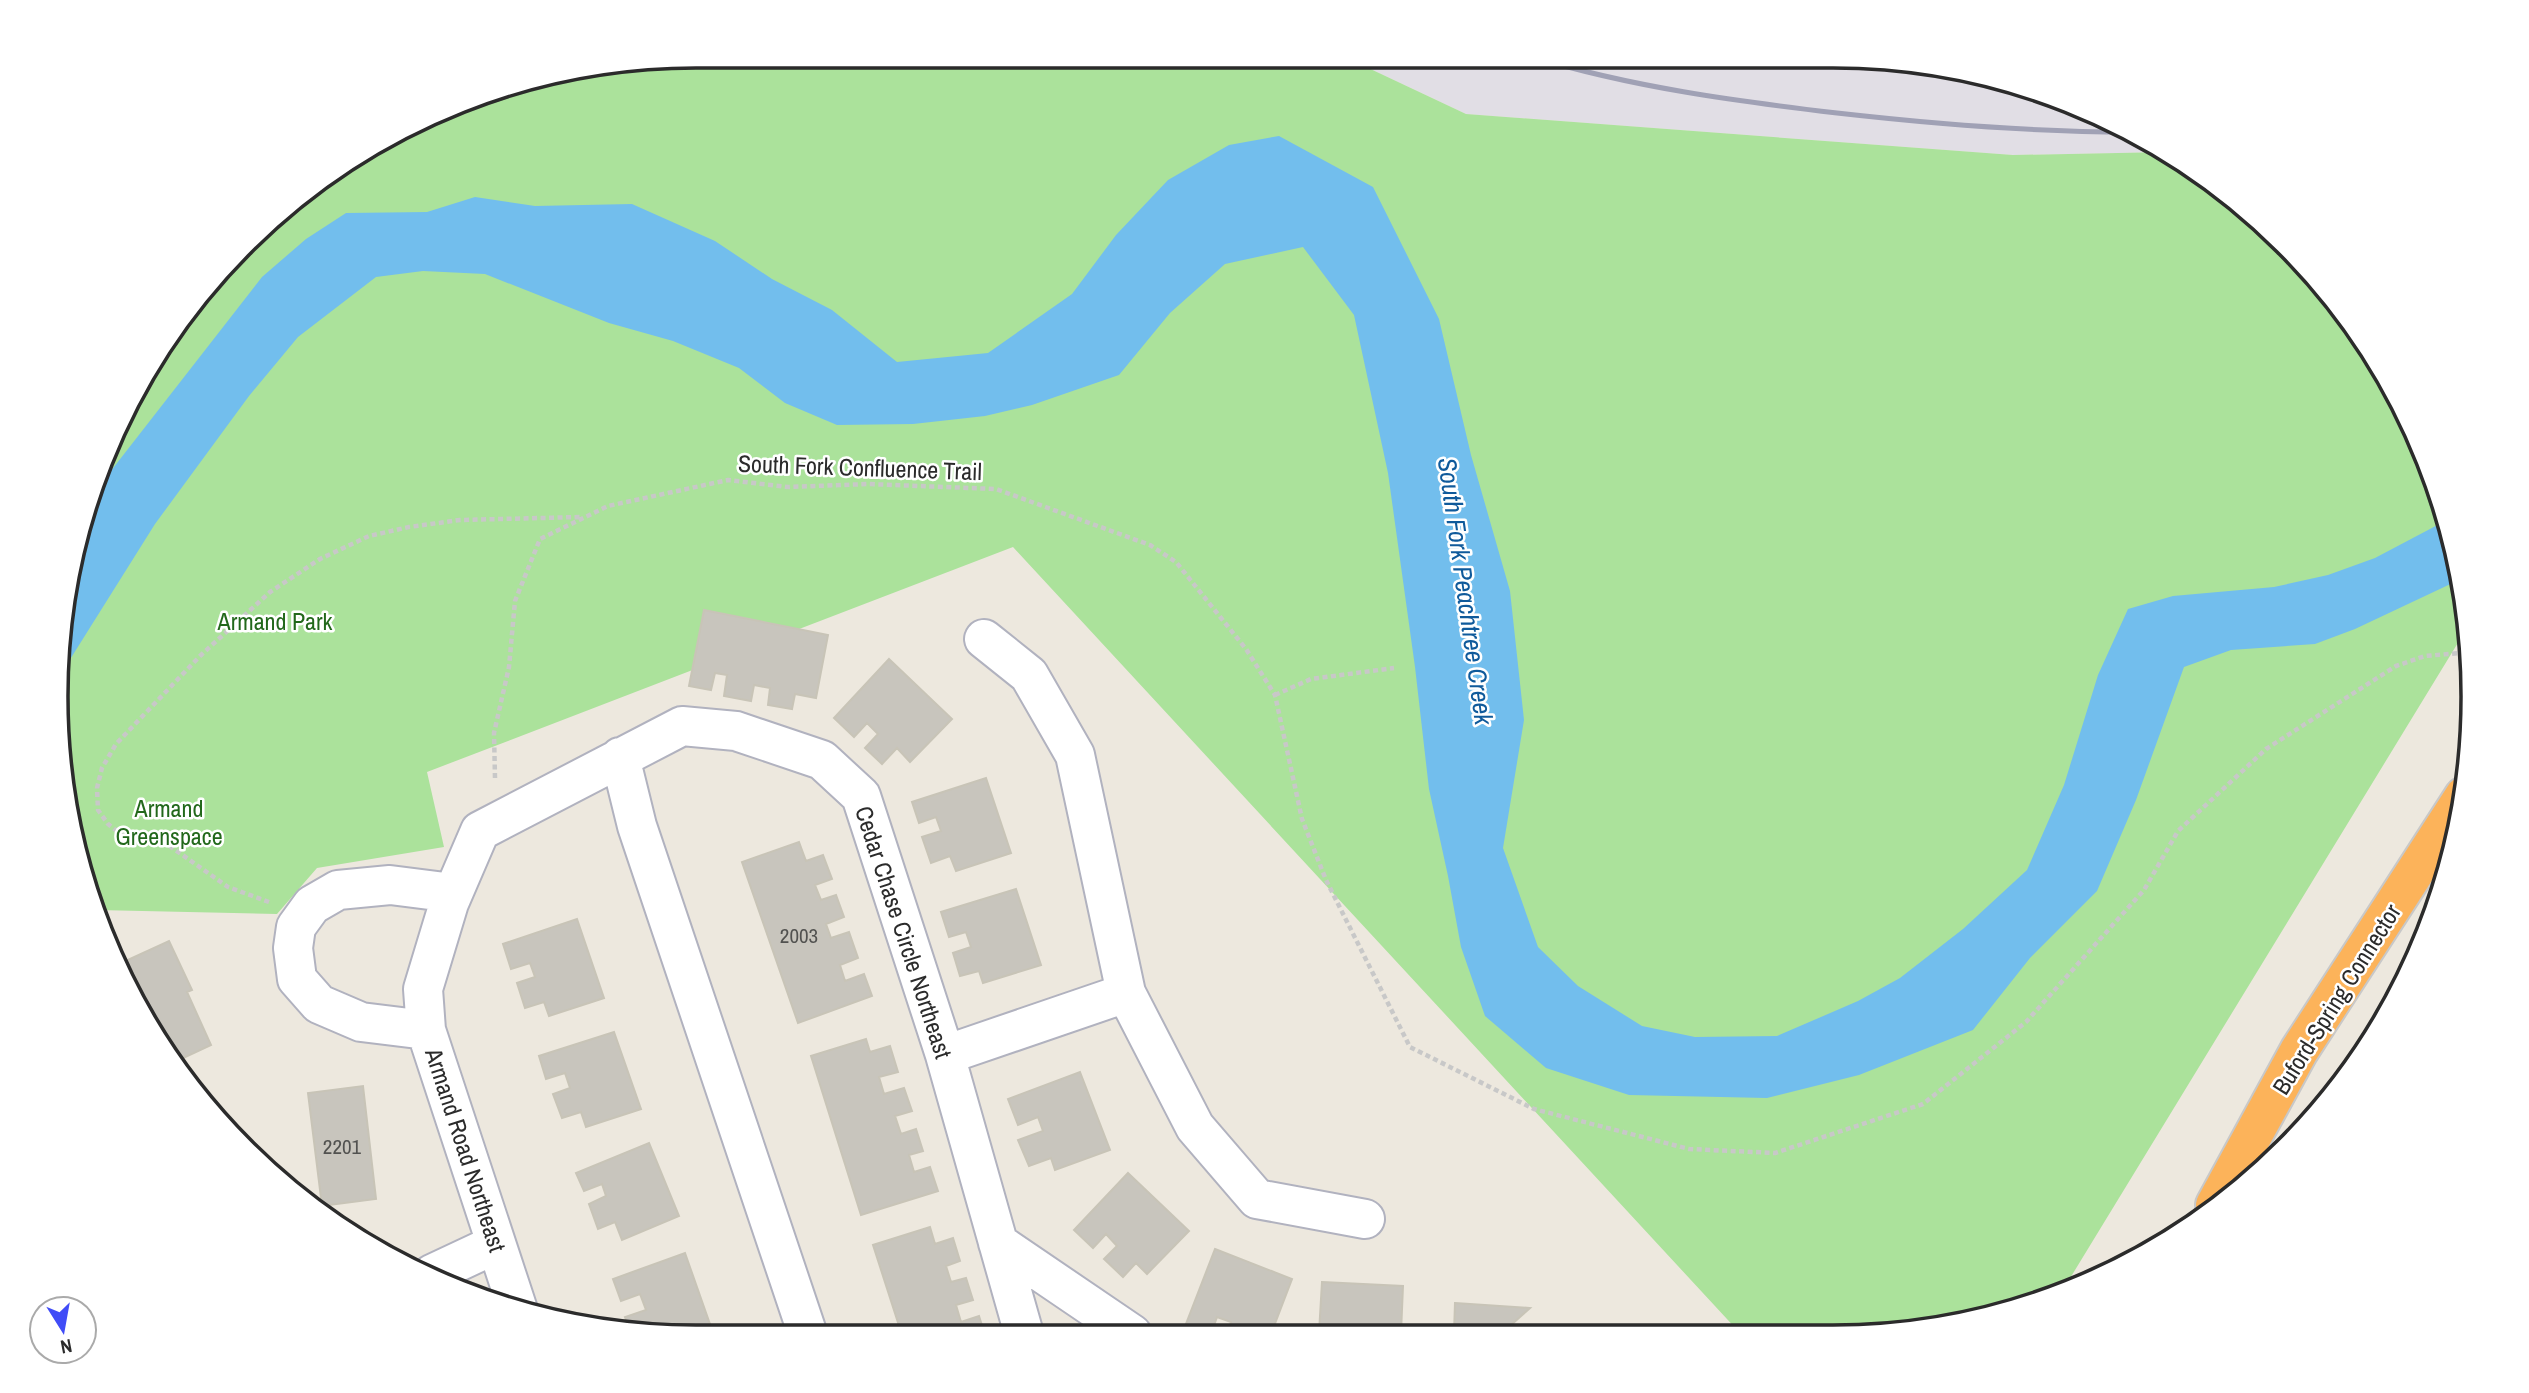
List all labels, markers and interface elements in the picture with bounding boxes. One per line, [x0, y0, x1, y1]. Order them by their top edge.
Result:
street label: South Fork Confluence Trail [737, 447, 983, 487]
water label: South Fork Peachtree Creek [1430, 455, 1502, 728]
park label: Armand Park [217, 605, 333, 637]
park label: Armand Greenspace [115, 792, 223, 852]
street label: Cedar Chase Circle Northeast [848, 802, 960, 1063]
street label: Buford-Spring Connector [2264, 897, 2408, 1100]
house number: 2003 [780, 921, 818, 950]
street label: Armand Road Northeast [418, 1043, 514, 1256]
house number: 2201 [323, 1132, 362, 1161]
north arrow [28, 1295, 98, 1365]
text: N [58, 1333, 74, 1361]

